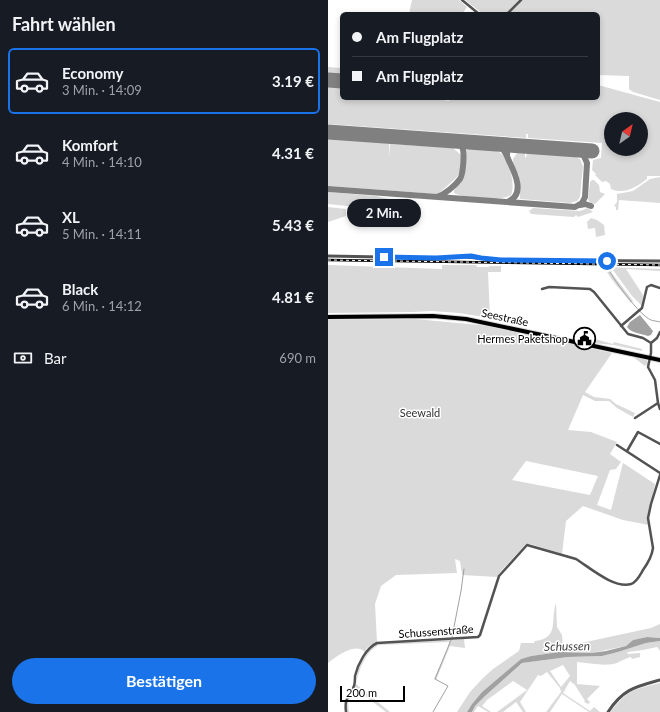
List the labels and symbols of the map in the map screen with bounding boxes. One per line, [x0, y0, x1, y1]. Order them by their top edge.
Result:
north arrow [604, 112, 648, 156]
callout: 2 Min. [347, 199, 421, 227]
route end [375, 248, 393, 266]
route start [598, 252, 616, 270]
street label: Seestraße [480, 306, 530, 328]
public building icon: Hermes Paketshop [571, 325, 597, 351]
place label: Hermes Paketshop [477, 332, 568, 345]
park label: Seewald [400, 406, 440, 419]
street label: Schussenstraße [398, 622, 474, 640]
water label: Schussen [544, 638, 590, 654]
scale bar [340, 684, 405, 703]

